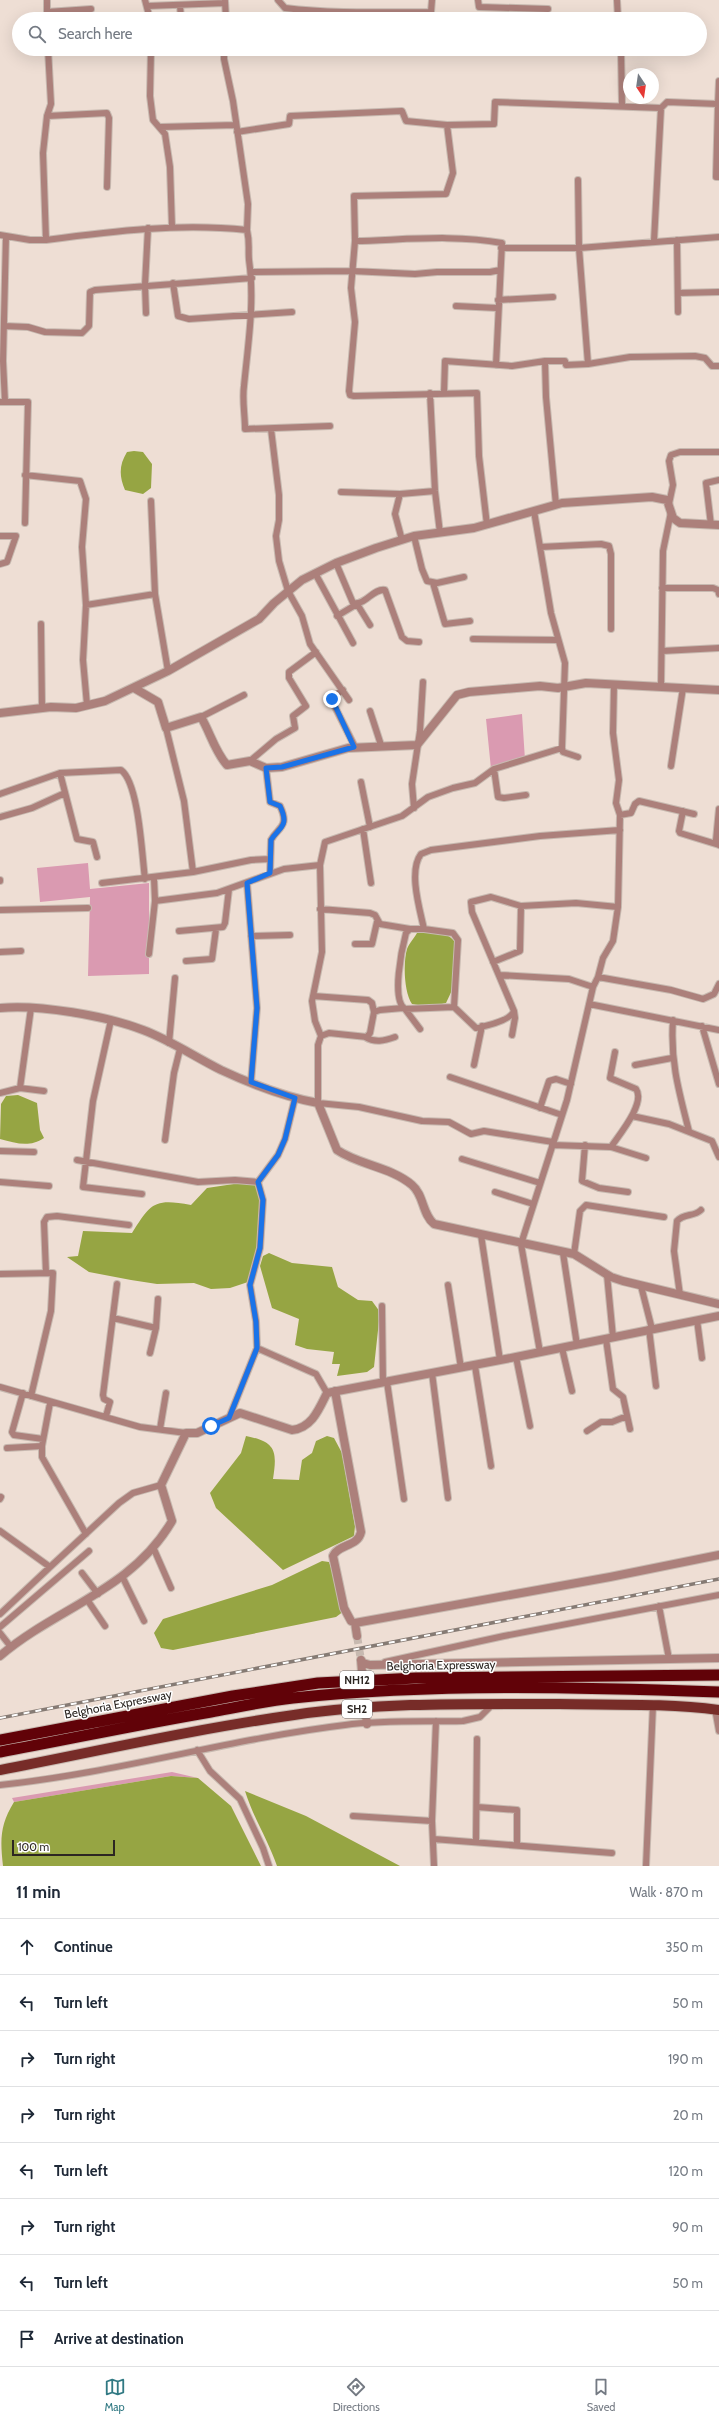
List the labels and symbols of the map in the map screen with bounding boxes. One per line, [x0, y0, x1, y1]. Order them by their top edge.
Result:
north arrow [623, 68, 659, 104]
route end [323, 690, 341, 708]
route start [202, 1417, 220, 1435]
street label: Belghoria Expressway [386, 1657, 496, 1673]
road number: NH12 [340, 1671, 374, 1689]
street label: Belghoria Expressway [63, 1686, 173, 1722]
road number: SH2 [342, 1700, 372, 1718]
scale bar [12, 1838, 115, 1857]

